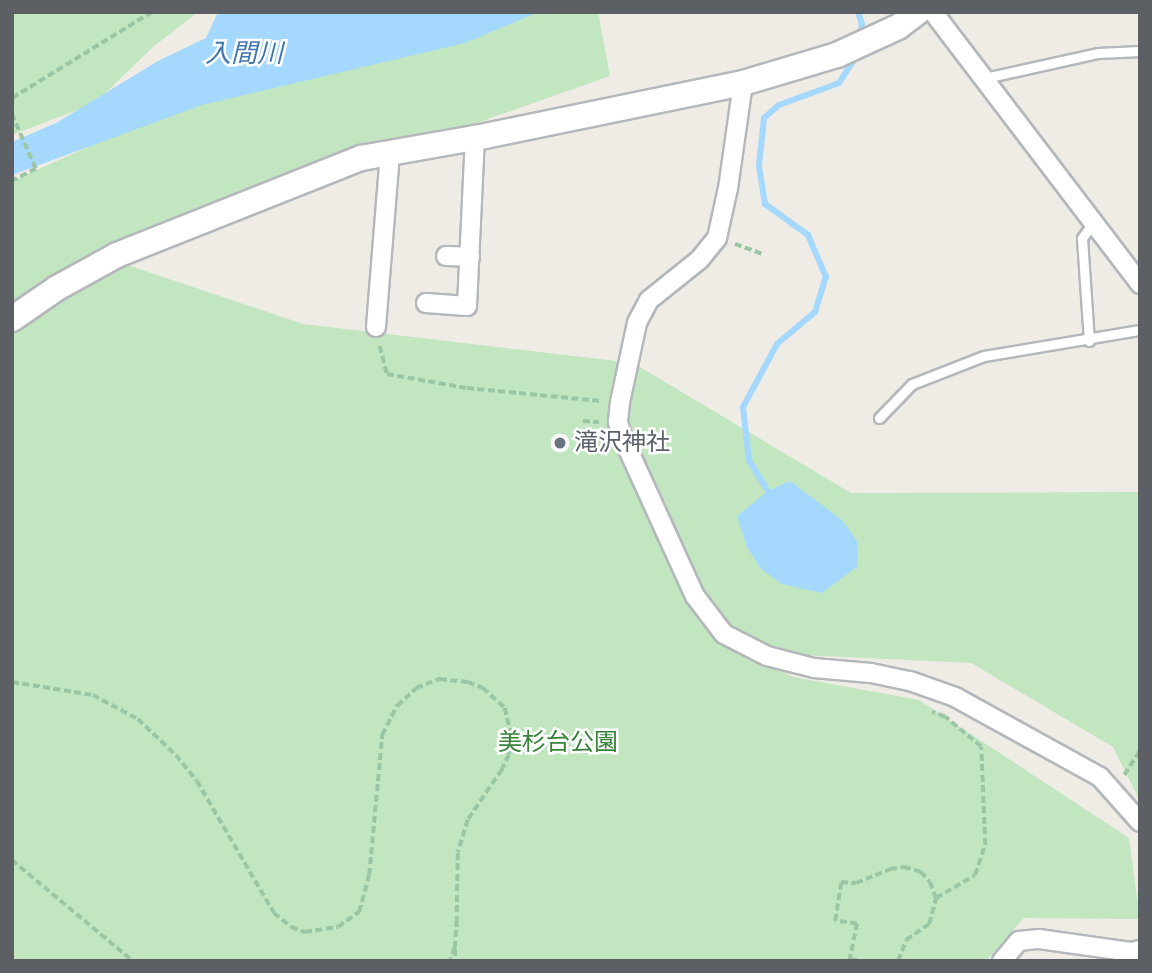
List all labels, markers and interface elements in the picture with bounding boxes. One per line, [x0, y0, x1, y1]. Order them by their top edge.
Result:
water label: 入間川 [205, 38, 283, 70]
place label: 滝沢神社 [574, 429, 670, 457]
marker: 滝沢神社 [552, 435, 568, 451]
park label: 美杉台公園 [498, 729, 618, 757]

